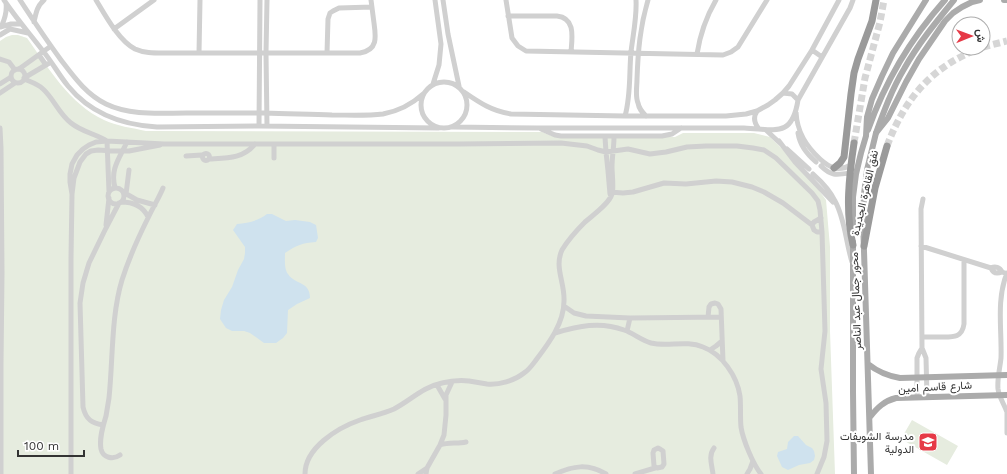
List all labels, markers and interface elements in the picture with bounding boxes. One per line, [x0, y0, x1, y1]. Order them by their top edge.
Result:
north arrow [951, 16, 991, 56]
text: ش [974, 29, 987, 43]
street label: نفق القاهرة الجديدة [849, 149, 881, 237]
street label: محور جمال عبد الناصر [848, 252, 864, 351]
street label: شارع قاسم امين [898, 379, 973, 396]
place label: مدرسة الشويفات الدولية [840, 430, 914, 456]
school or university icon: مدرسة الشويفات الدولية [917, 431, 939, 453]
scale bar [18, 432, 84, 458]
text: 100 m [24, 439, 59, 453]

